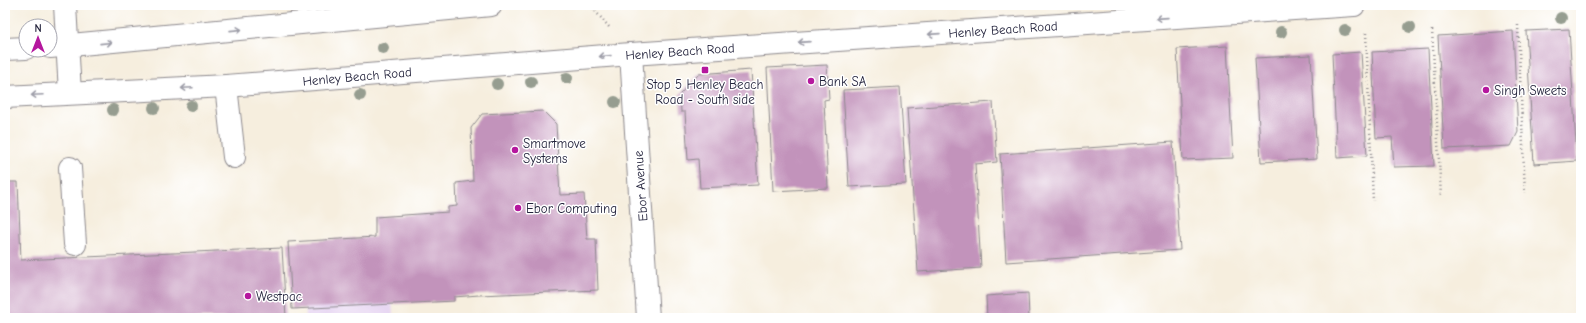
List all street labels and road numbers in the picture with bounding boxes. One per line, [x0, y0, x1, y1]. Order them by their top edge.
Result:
street label: Henley Beach Road [948, 18, 1058, 41]
street label: Henley Beach Road [625, 40, 735, 63]
street label: Henley Beach Road [302, 64, 412, 89]
street label: Ebor Avenue [631, 150, 650, 222]

